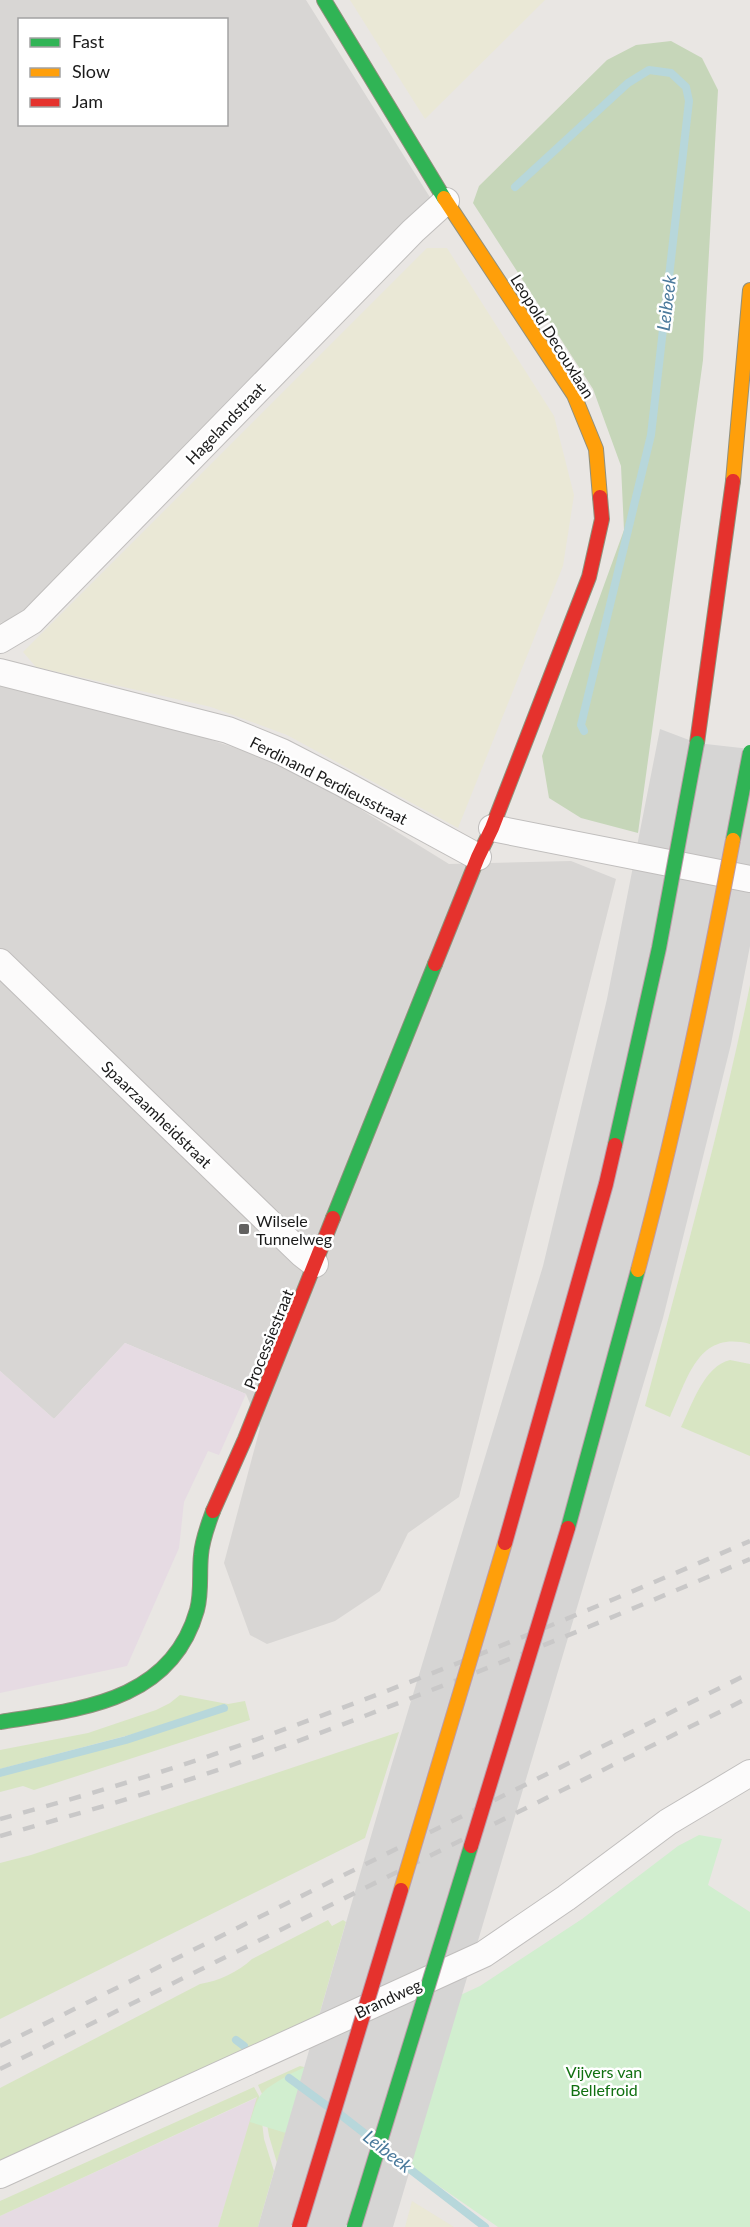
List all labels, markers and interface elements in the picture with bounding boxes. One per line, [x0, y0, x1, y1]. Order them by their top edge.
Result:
legend [18, 18, 228, 126]
text: Fast [72, 30, 105, 52]
text: Slow [72, 60, 110, 82]
text: Jam [72, 90, 103, 112]
street label: Leopold Decouxlaan [507, 271, 599, 401]
water label: Leibeek [652, 273, 680, 332]
street label: Hagelandstraat [181, 378, 269, 468]
street label: Ferdinand Perdieusstraat [247, 732, 411, 828]
street label: Spaarzaamheidstraat [98, 1057, 216, 1172]
place label: Wilsele Tunnelweg [256, 1211, 332, 1248]
marker: Wilsele Tunnelweg [237, 1222, 251, 1236]
street label: Processiestraat [239, 1286, 297, 1392]
street label: Brandweg [352, 1974, 424, 2022]
park label: Vijvers van Bellefroid [566, 2062, 642, 2099]
water label: Leibeek [359, 2125, 417, 2177]

